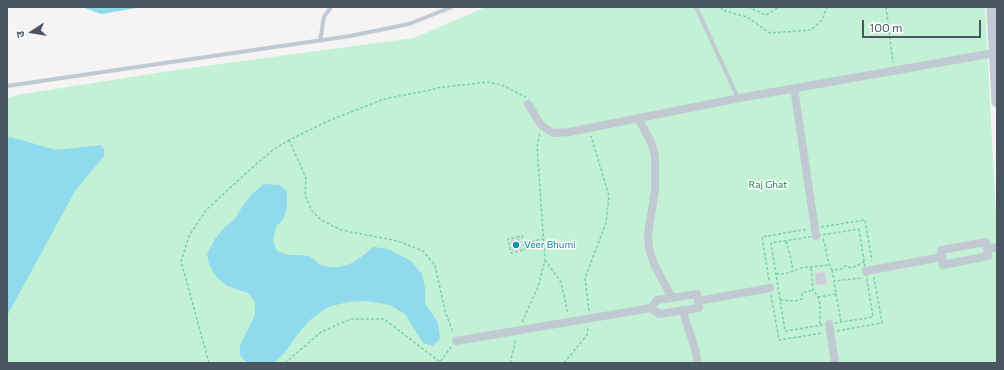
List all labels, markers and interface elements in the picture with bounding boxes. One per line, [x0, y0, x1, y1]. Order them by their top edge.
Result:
north arrow [12, 12, 52, 52]
scale bar [864, 12, 983, 38]
text: 100 m [869, 20, 903, 34]
text: उ [13, 30, 27, 39]
park label: Raj Ghat [749, 179, 787, 191]
place label: Veer Bhumi [524, 239, 576, 251]
marker: Veer Bhumi [511, 240, 521, 250]

